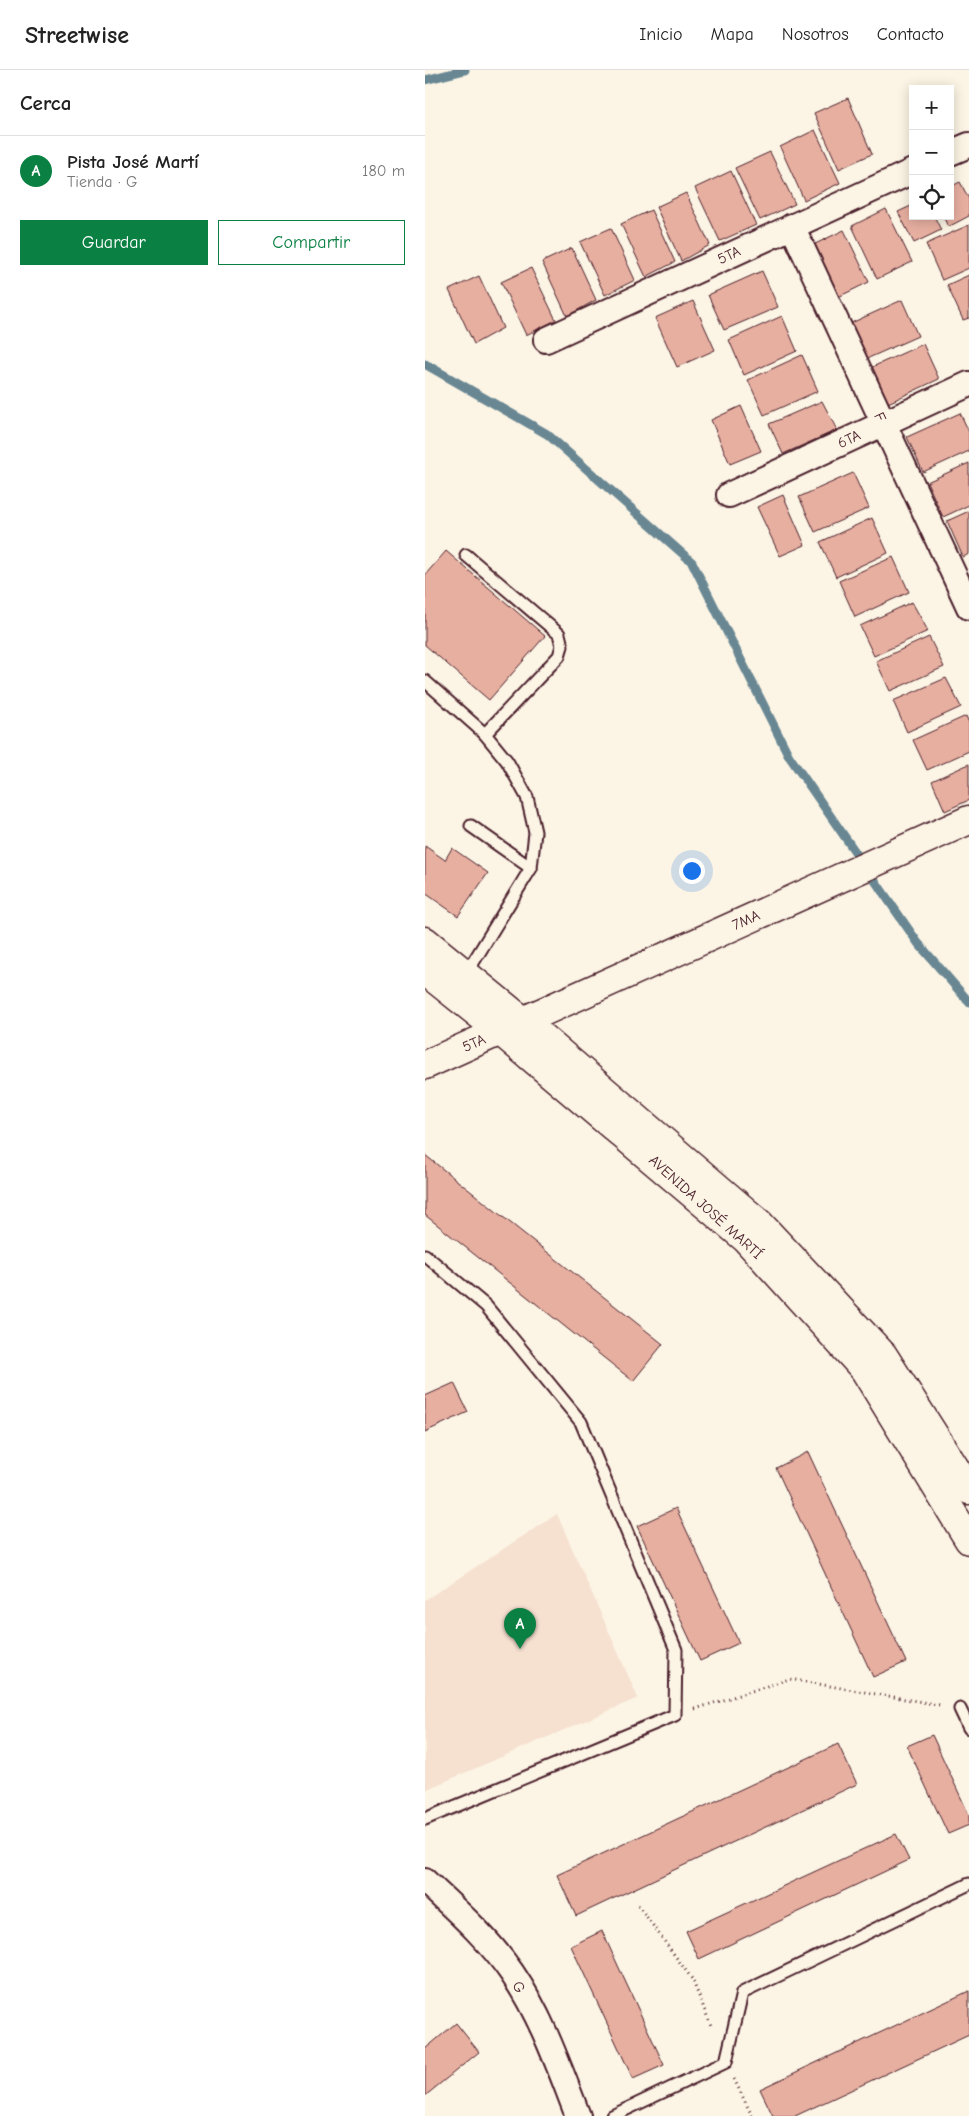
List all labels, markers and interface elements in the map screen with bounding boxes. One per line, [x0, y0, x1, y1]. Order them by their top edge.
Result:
text: Streetwise [25, 21, 129, 49]
text: Inicio [639, 24, 683, 45]
text: Mapa [711, 24, 754, 45]
text: Nosotros [782, 24, 849, 45]
text: Contacto [877, 24, 944, 45]
map controls [909, 85, 954, 220]
button: + [909, 85, 954, 130]
text: Cerca [20, 91, 71, 115]
button: − [909, 130, 954, 175]
text: Pista José Martí [67, 151, 199, 173]
text: A [32, 162, 40, 180]
text: 180 m [362, 162, 405, 180]
text: Tienda · G [67, 173, 138, 191]
button: locate [909, 175, 954, 220]
button: Guardar [20, 220, 208, 265]
button: Compartir [218, 220, 405, 265]
street label: 5TA [715, 242, 744, 268]
street label: F [870, 409, 890, 425]
street label: 6TA [835, 426, 864, 452]
your location [679, 858, 705, 884]
street label: 7MA [729, 906, 763, 934]
street label: 5TA [460, 1030, 489, 1056]
street label: AVENIDA JOSÉ MARTÍ [645, 1150, 767, 1263]
pin: A [504, 1608, 536, 1649]
street label: G [509, 1978, 530, 1996]

